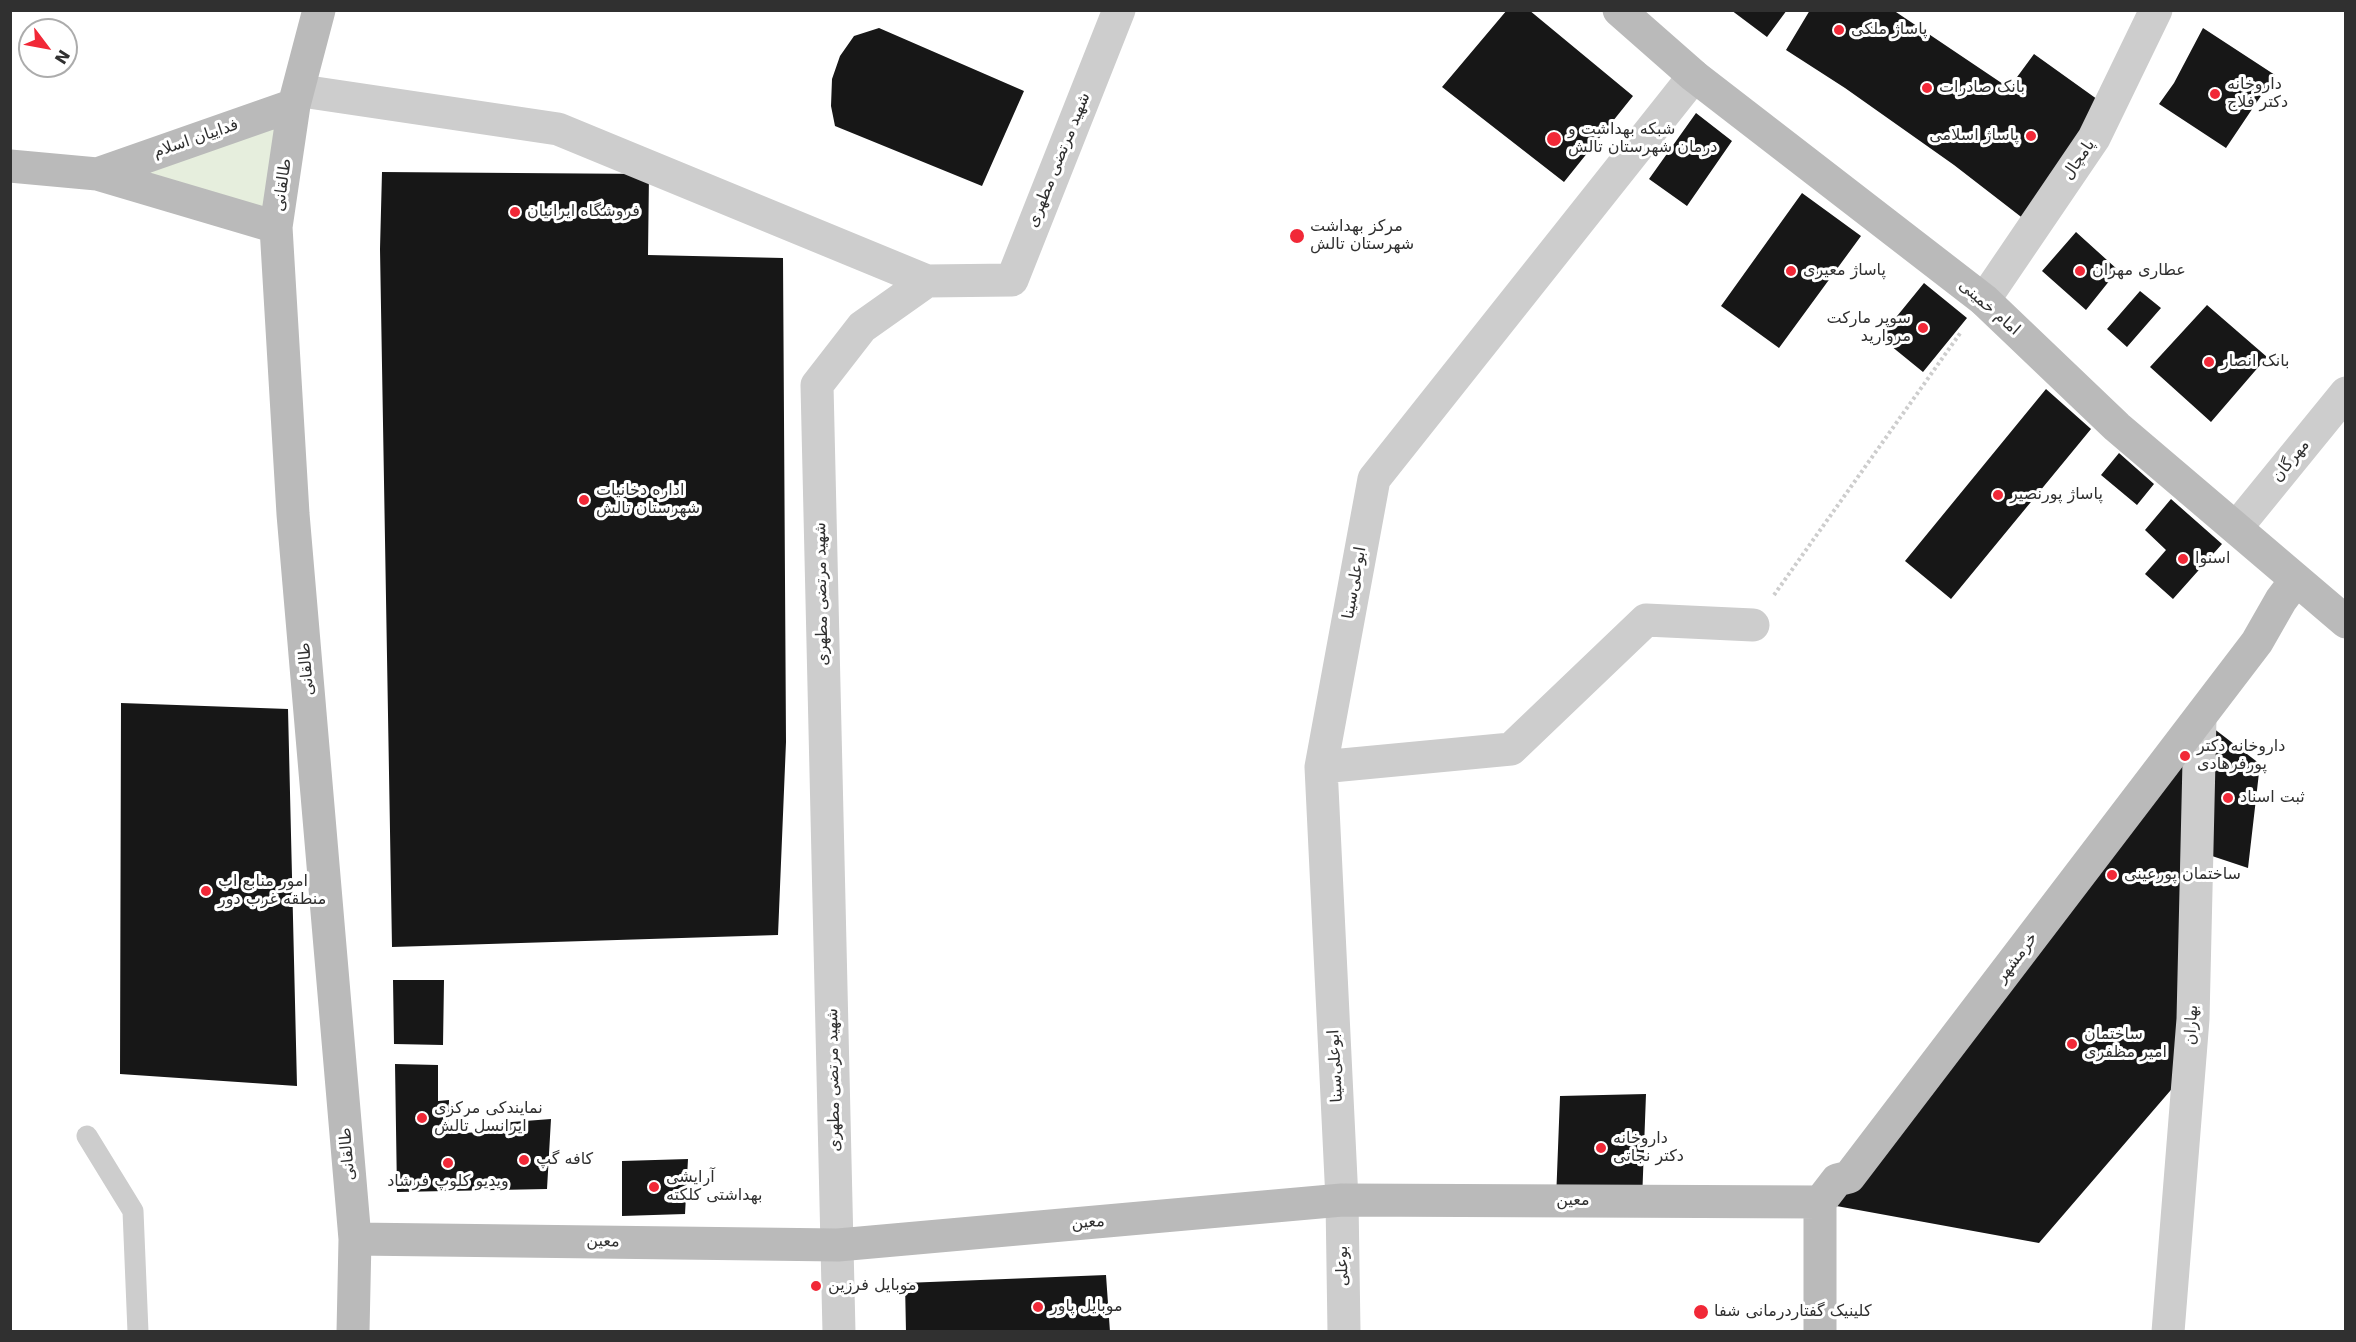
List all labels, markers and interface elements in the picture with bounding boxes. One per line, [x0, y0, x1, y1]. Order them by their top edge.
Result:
north arrow [18, 18, 78, 78]
place label: پاساژ ملکی [1851, 20, 1927, 40]
marker: پاساژ ملکی [1832, 23, 1846, 37]
text: N [50, 46, 74, 67]
place label: داروخانه دکتر فلاح [2227, 75, 2288, 113]
place label: بانک صادرات [1939, 78, 2025, 98]
marker: بانک صادرات [1920, 81, 1934, 95]
marker: داروخانه دکتر فلاح [2208, 87, 2222, 101]
street label: شهید مرتضی مطهری [1023, 90, 1095, 230]
street label: فداییان اسلام [151, 115, 241, 163]
place label: شبکه بهداشت و درمان شهرستان تالش [1568, 120, 1717, 158]
place label: پاساژ اسلامی [1929, 126, 2019, 146]
marker: پاساژ اسلامی [2024, 129, 2038, 143]
marker: شبکه بهداشت و درمان شهرستان تالش [1545, 130, 1563, 148]
street label: پامچال [2059, 136, 2099, 184]
street label: طالقانی [270, 157, 296, 213]
place label: فروشگاه ایرانیان [527, 202, 640, 222]
marker: فروشگاه ایرانیان [508, 205, 522, 219]
place label: مرکز بهداشت شهرستان تالش [1310, 217, 1414, 255]
marker: مرکز بهداشت شهرستان تالش [1288, 227, 1306, 245]
place label: پاساژ معیری [1803, 261, 1886, 281]
place label: عطاری مهران [2092, 261, 2186, 281]
marker: پاساژ معیری [1784, 264, 1798, 278]
marker: عطاری مهران [2073, 264, 2087, 278]
street label: امام خمینی [1954, 276, 2024, 340]
place label: سوپر مارکت مروارید [1826, 309, 1911, 347]
marker: سوپر مارکت مروارید [1916, 321, 1930, 335]
place label: بانک انصار [2221, 352, 2290, 372]
marker: بانک انصار [2202, 355, 2216, 369]
street label: مهرگان [2268, 436, 2314, 486]
place label: اداره دخانیات شهرستان تالش [596, 481, 700, 519]
place label: پاساژ پورنصیر [2010, 485, 2103, 505]
marker: پاساژ پورنصیر [1991, 488, 2005, 502]
marker: اداره دخانیات شهرستان تالش [577, 493, 591, 507]
street label: شهید مرتضی مطهری [811, 522, 833, 666]
street label: ابوعلی‌سینا [1339, 545, 1371, 621]
place label: اسنوا [2195, 549, 2230, 569]
marker: اسنوا [2176, 552, 2190, 566]
street label: طالقانی [295, 642, 319, 696]
place label: داروخانه دکتر پورفرهادی [2197, 737, 2285, 775]
marker: داروخانه دکتر پورفرهادی [2178, 749, 2192, 763]
place label: ثبت اسناد [2240, 788, 2305, 808]
marker: ثبت اسناد [2221, 791, 2235, 805]
place label: ساختمان پورعینی [2124, 865, 2241, 885]
marker: ساختمان پورعینی [2105, 868, 2119, 882]
place label: امور منابع اب منطقه غرب دور [218, 872, 326, 910]
marker: امور منابع اب منطقه غرب دور [199, 884, 213, 898]
street label: خرمشهر [1992, 929, 2042, 987]
street label: بهاران [2181, 1004, 2203, 1046]
street label: شهید مرتضی مطهری [823, 1008, 845, 1152]
place label: ساختمان امیر مظفری [2084, 1025, 2167, 1063]
street label: ابوعلی‌سینا [1324, 1029, 1348, 1103]
marker: ساختمان امیر مظفری [2065, 1037, 2079, 1051]
place label: نمایندکی مرکزی ایرانسل تالش [434, 1099, 543, 1137]
marker: نمایندکی مرکزی ایرانسل تالش [415, 1111, 429, 1125]
street label: طالقانی [336, 1127, 360, 1181]
place label: داروخانه دکتر نجاتی [1613, 1129, 1684, 1167]
marker: داروخانه دکتر نجاتی [1594, 1141, 1608, 1155]
place label: کافه گپ [536, 1150, 593, 1170]
marker: کافه گپ [517, 1153, 531, 1167]
marker: ویدیو کلوپ فرشاد [441, 1156, 455, 1170]
place label: آرایشی بهداشتی کلکته [666, 1168, 762, 1206]
place label: ویدیو کلوپ فرشاد [387, 1172, 509, 1192]
marker: آرایشی بهداشتی کلکته [647, 1180, 661, 1194]
street label: معین [1556, 1191, 1590, 1211]
street label: معین [1071, 1212, 1105, 1234]
street label: معین [586, 1232, 620, 1252]
street label: بوعلی [1333, 1245, 1353, 1287]
place label: موبایل فرزین [828, 1276, 917, 1296]
marker: موبایل فرزین [809, 1279, 823, 1293]
place label: موبایل پاور [1050, 1297, 1123, 1317]
marker: موبایل پاور [1031, 1300, 1045, 1314]
place label: کلینیک گفتاردرمانی شفا [1714, 1302, 1871, 1322]
marker: کلینیک گفتاردرمانی شفا [1692, 1303, 1710, 1321]

